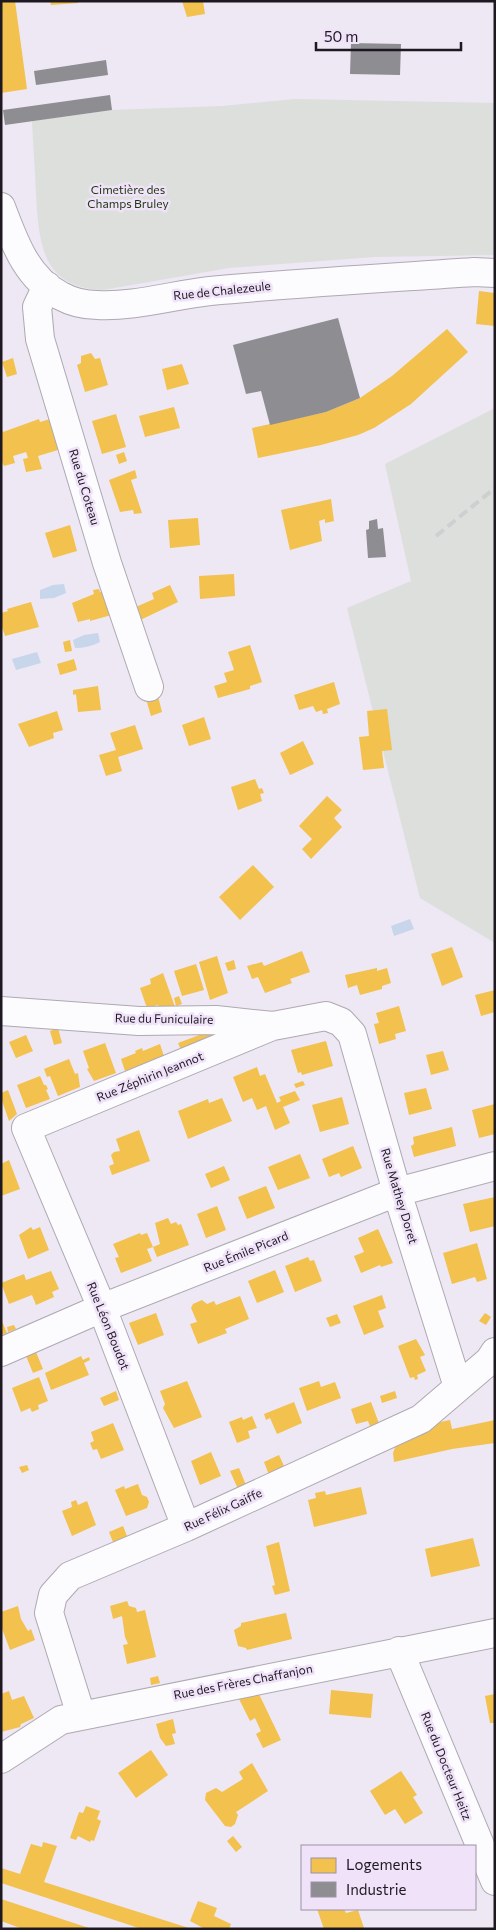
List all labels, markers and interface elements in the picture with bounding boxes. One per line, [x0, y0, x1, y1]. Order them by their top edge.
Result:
scale bar [316, 20, 461, 52]
text: 50 m [324, 27, 358, 45]
park label: Cimetière des Champs Bruley [87, 182, 169, 210]
street label: Rue de Chalezeule [172, 278, 271, 302]
street label: Rue du Coteau [67, 447, 103, 526]
street label: Rue du Funiculaire [115, 1010, 213, 1026]
street label: Rue Zéphirin Jeannot [94, 1048, 205, 1105]
street label: Rue Mathey Doret [379, 1146, 421, 1245]
street label: Rue Émile Picard [201, 1228, 290, 1274]
street label: Rue Léon Boudot [85, 1280, 133, 1372]
street label: Rue Félix Gaiffe [181, 1485, 264, 1533]
street label: Rue des Frères Chaffanjon [172, 1661, 314, 1701]
street label: Rue du Docteur Heitz [419, 1709, 475, 1822]
legend [301, 1845, 476, 1910]
text: Logements [346, 1855, 422, 1873]
text: Industrie [346, 1880, 407, 1898]

